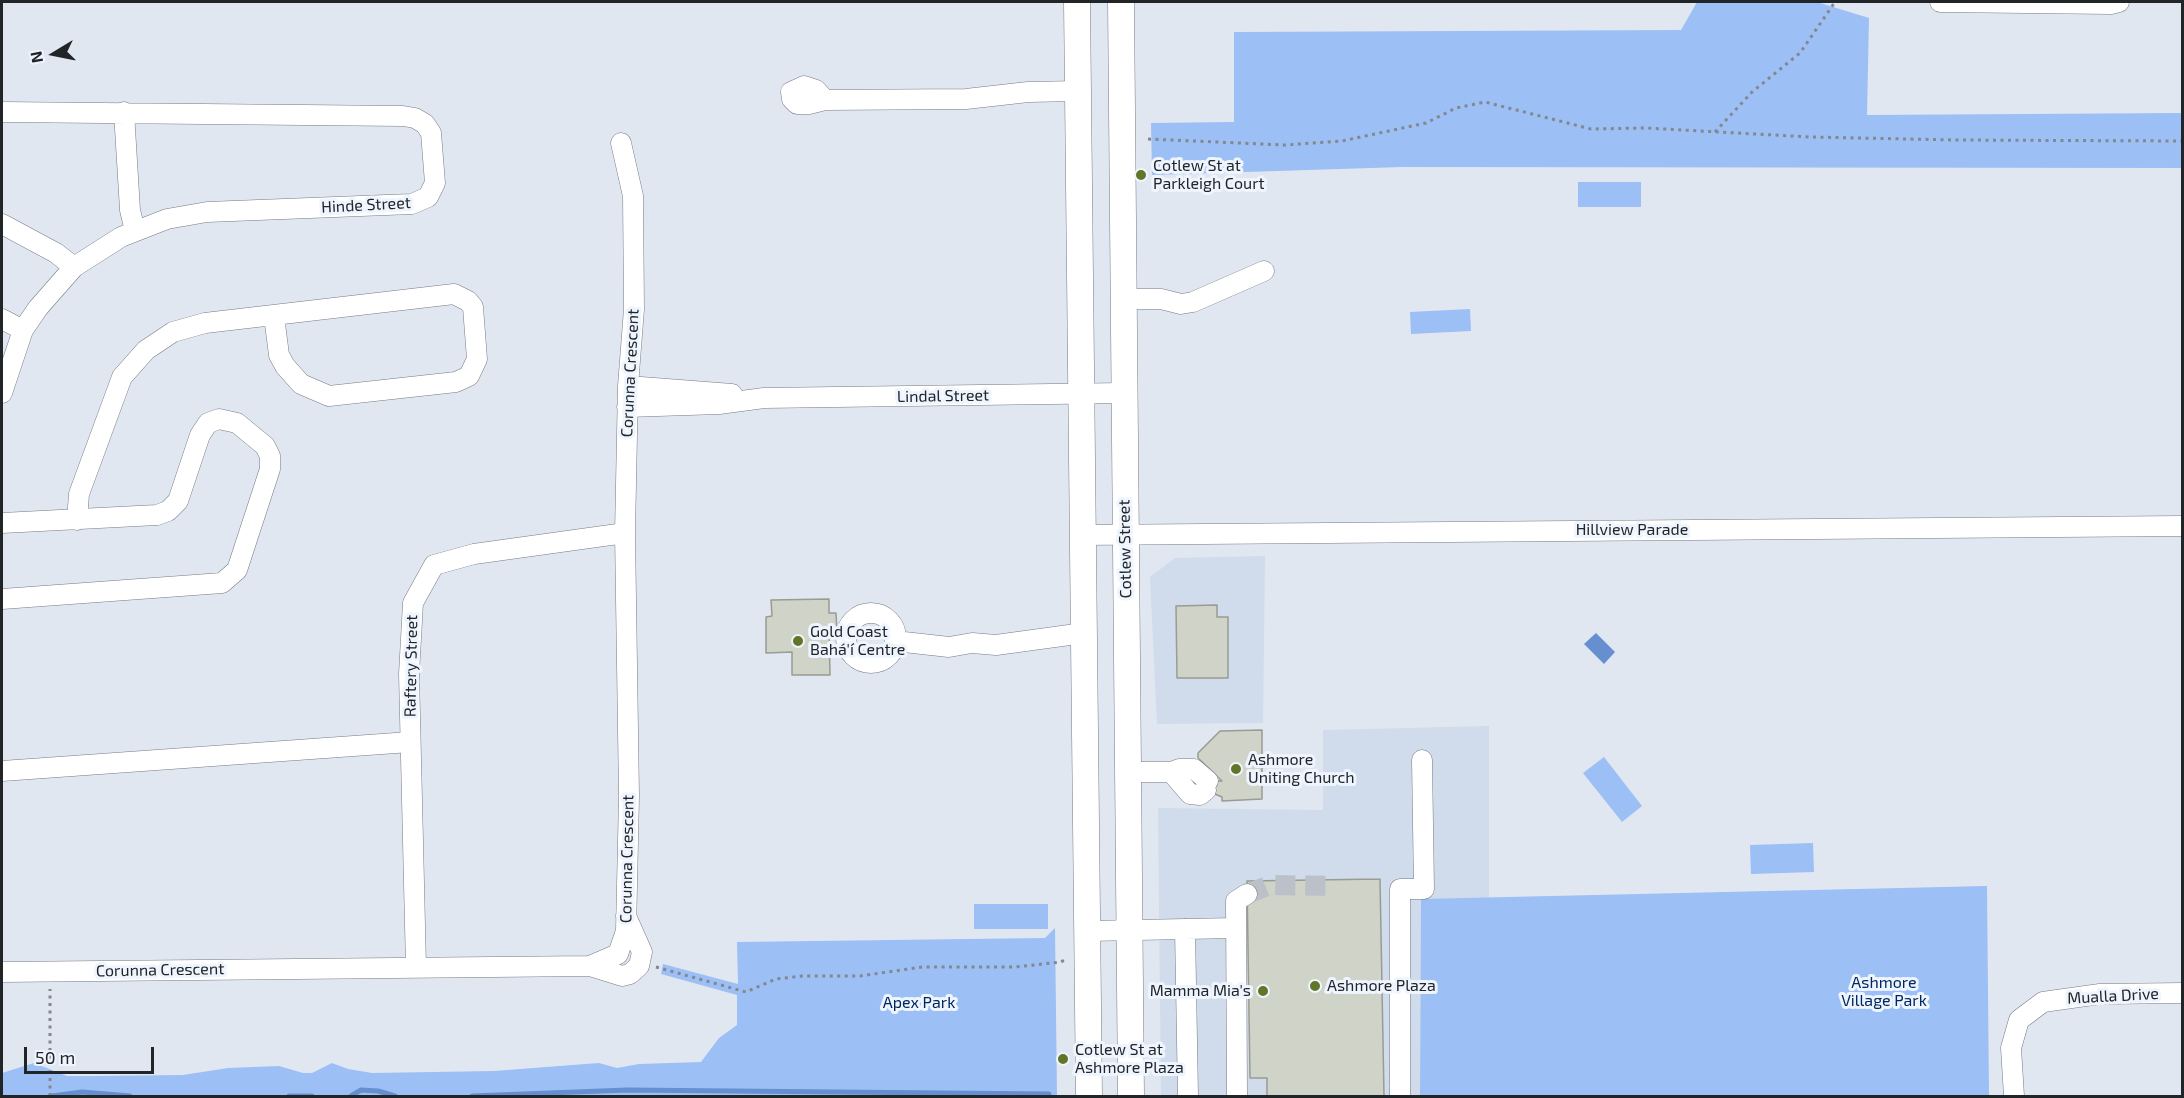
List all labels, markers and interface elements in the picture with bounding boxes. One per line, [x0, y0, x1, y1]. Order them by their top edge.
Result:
north arrow [24, 24, 84, 84]
text: N [25, 50, 46, 65]
place label: Cotlew St at Parkleigh Court [1153, 156, 1265, 194]
marker: Cotlew St at Parkleigh Court [1134, 168, 1148, 182]
street label: Hinde Street [321, 193, 411, 217]
street label: Corunna Crescent [617, 308, 643, 438]
street label: Lindal Street [897, 386, 989, 406]
street label: Cotlew Street [1115, 499, 1135, 599]
street label: Hillview Parade [1576, 520, 1688, 540]
street label: Raftery Street [401, 615, 421, 717]
place label: Gold Coast Bahá'í Centre [810, 622, 905, 660]
marker: Gold Coast Bahá'í Centre [791, 634, 805, 648]
place label: Ashmore Uniting Church [1248, 750, 1355, 788]
marker: Ashmore Uniting Church [1229, 762, 1243, 776]
street label: Corunna Crescent [616, 795, 638, 923]
street label: Corunna Crescent [96, 959, 224, 981]
park label: Ashmore Village Park [1841, 973, 1927, 1011]
place label: Ashmore Plaza [1327, 976, 1436, 996]
marker: Ashmore Plaza [1308, 979, 1322, 993]
place label: Mamma Mia's [1150, 981, 1251, 1001]
marker: Mamma Mia's [1256, 984, 1270, 998]
street label: Mualla Drive [2067, 984, 2159, 1008]
park label: Apex Park [883, 993, 955, 1013]
scale bar [27, 1035, 158, 1073]
place label: Cotlew St at Ashmore Plaza [1075, 1040, 1184, 1078]
text: 50 m [35, 1046, 75, 1068]
marker: Cotlew St at Ashmore Plaza [1056, 1052, 1070, 1066]

